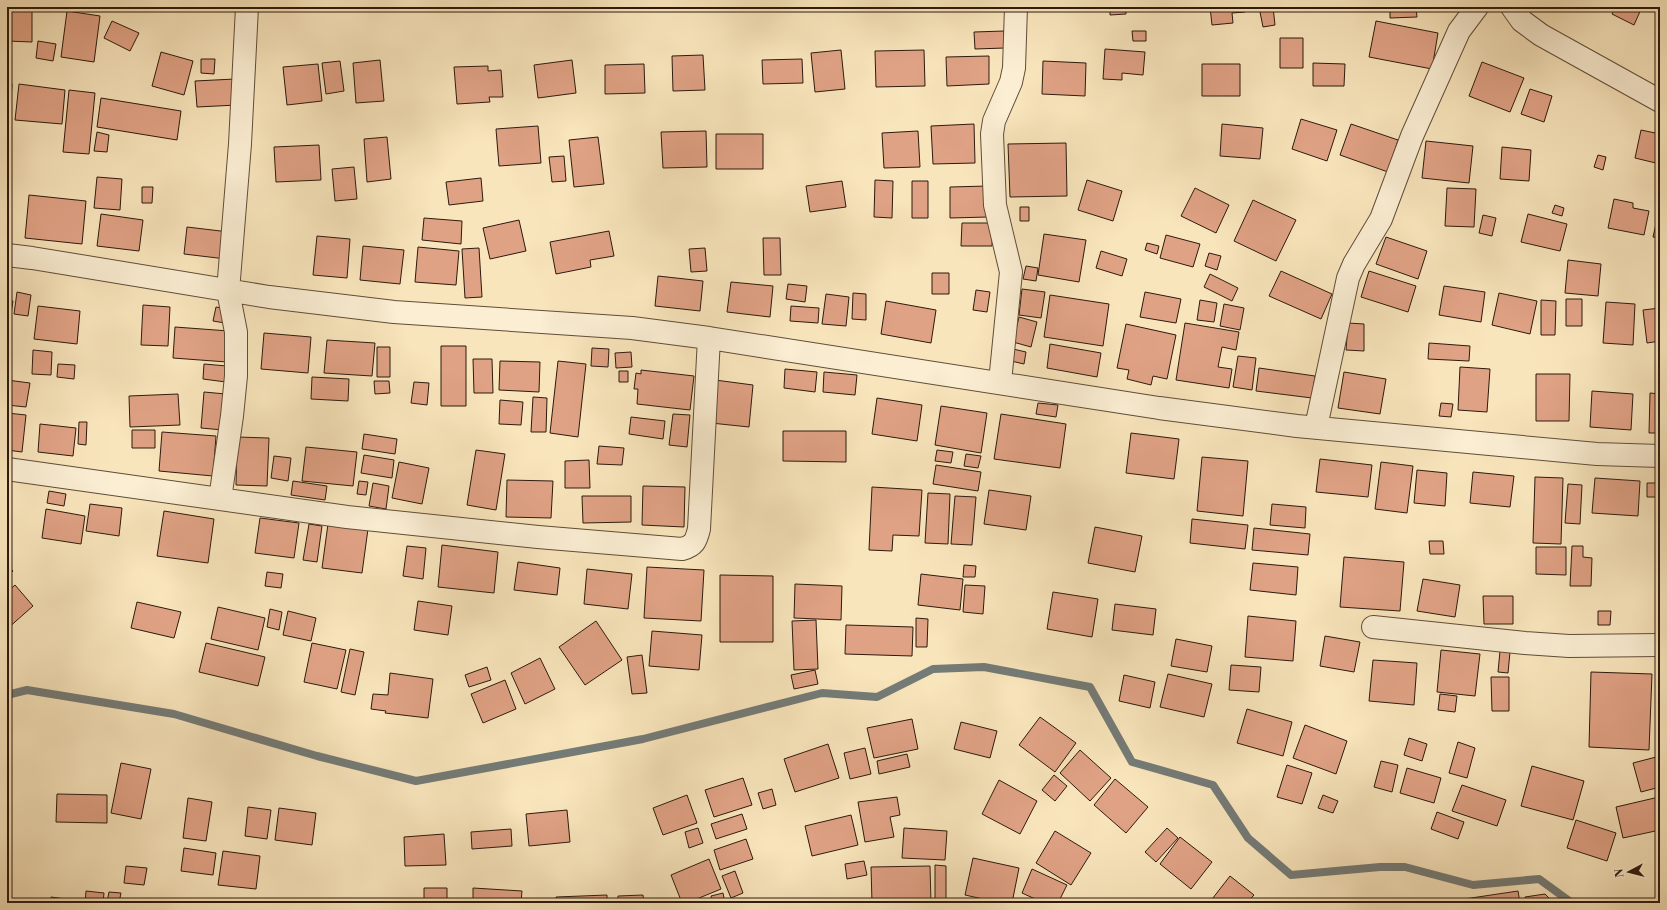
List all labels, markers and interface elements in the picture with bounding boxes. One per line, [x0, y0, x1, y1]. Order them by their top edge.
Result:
north arrow [1609, 852, 1649, 892]
text: N [1613, 868, 1628, 878]

